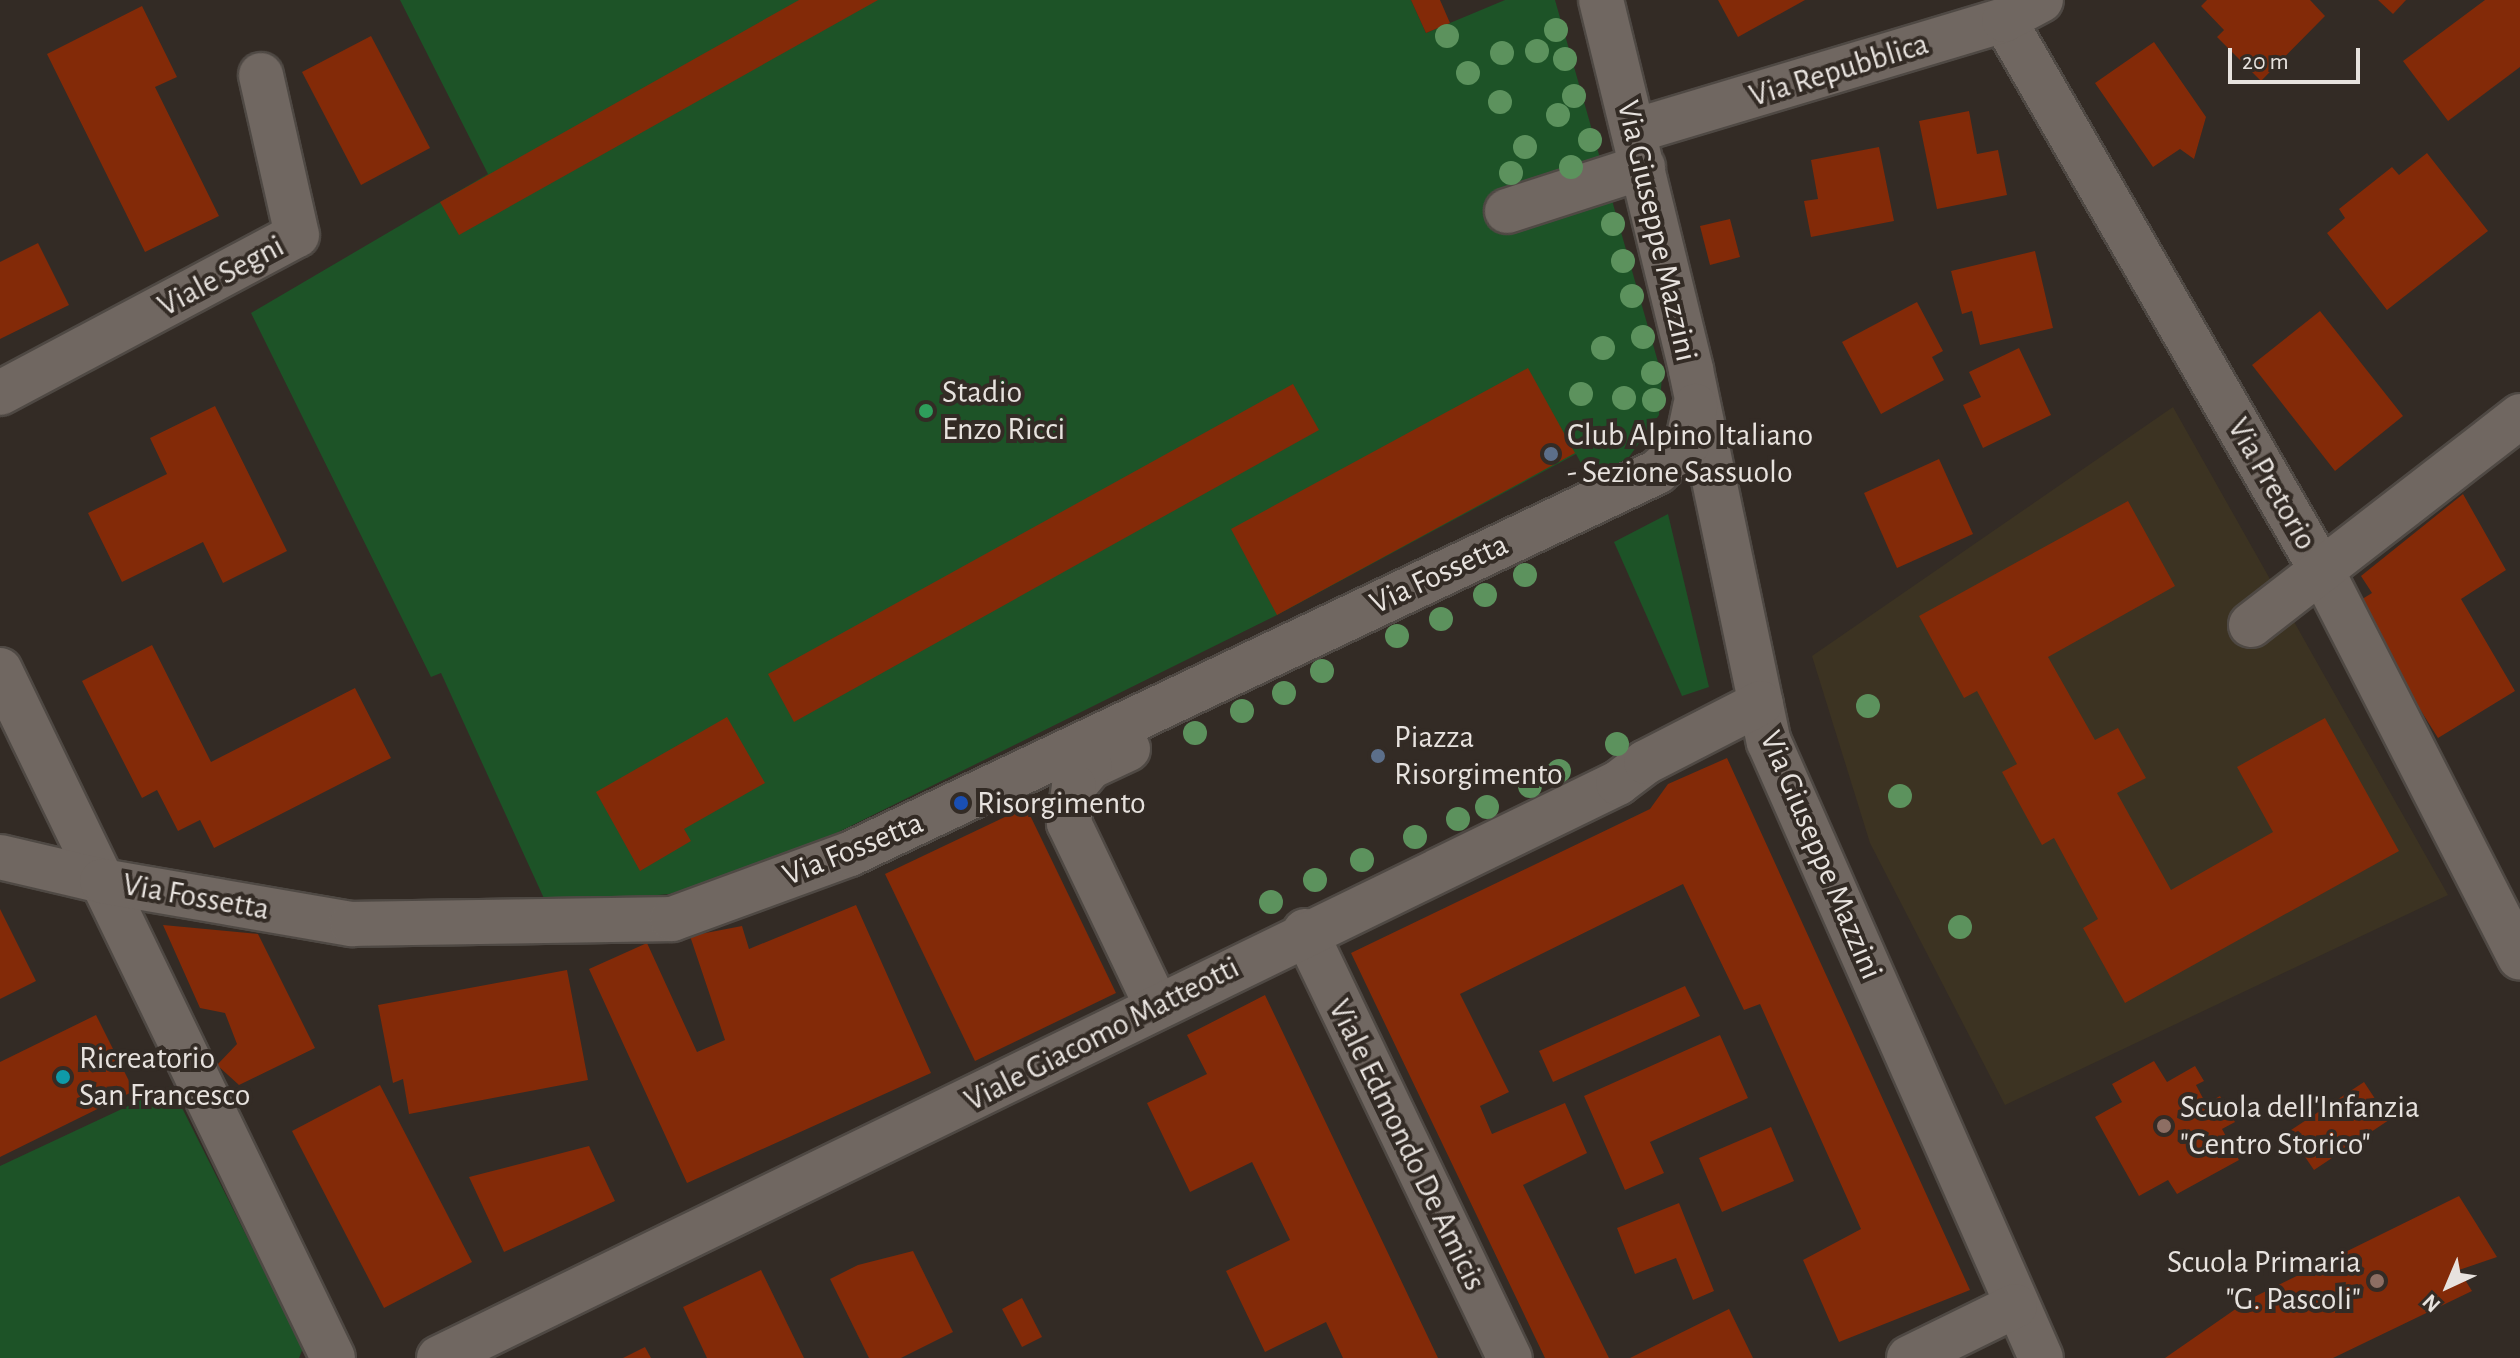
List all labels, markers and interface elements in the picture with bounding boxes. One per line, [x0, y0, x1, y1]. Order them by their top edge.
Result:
street label: Via Repubblica [1745, 25, 1933, 115]
scale bar [2232, 32, 2364, 82]
text: 20 m [2242, 50, 2289, 74]
street label: Via Giuseppe Mazzini [1608, 97, 1706, 365]
street label: Viale Segni [151, 227, 291, 325]
place label: Stadio Enzo Ricci [942, 374, 1065, 449]
marker: Stadio Enzo Ricci [917, 402, 935, 420]
street label: Via Pretorio [2219, 411, 2325, 557]
place label: Club Alpino Italiano - Sezione Sassuolo [1567, 417, 1813, 492]
marker: Club Alpino Italiano - Sezione Sassuolo [1542, 445, 1560, 463]
street label: Via Fossetta [1364, 525, 1514, 623]
place label: Piazza Risorgimento [1394, 719, 1563, 794]
street label: Via Giuseppe Mazzini [1751, 725, 1891, 985]
marker: Piazza Risorgimento [1369, 747, 1387, 765]
place label: Risorgimento [977, 784, 1146, 822]
marker: Risorgimento [952, 794, 970, 812]
street label: Via Fossetta [777, 803, 929, 895]
street label: Via Fossetta [120, 865, 272, 929]
street label: Viale Giacomo Matteotti [958, 948, 1246, 1120]
street label: Viale Edmondo De Amicis [1320, 993, 1494, 1297]
place label: Ricreatorio San Francesco [79, 1040, 250, 1115]
marker: Ricreatorio San Francesco [54, 1068, 72, 1086]
place label: Scuola dell'Infanzia "Centro Storico" [2180, 1089, 2420, 1164]
marker: Scuola dell'Infanzia "Centro Storico" [2155, 1117, 2173, 1135]
place label: Scuola Primaria "G. Pascoli" [2167, 1244, 2361, 1319]
north arrow [2408, 1246, 2488, 1326]
marker: Scuola Primaria "G. Pascoli" [2368, 1272, 2386, 1290]
text: N [2418, 1290, 2444, 1316]

